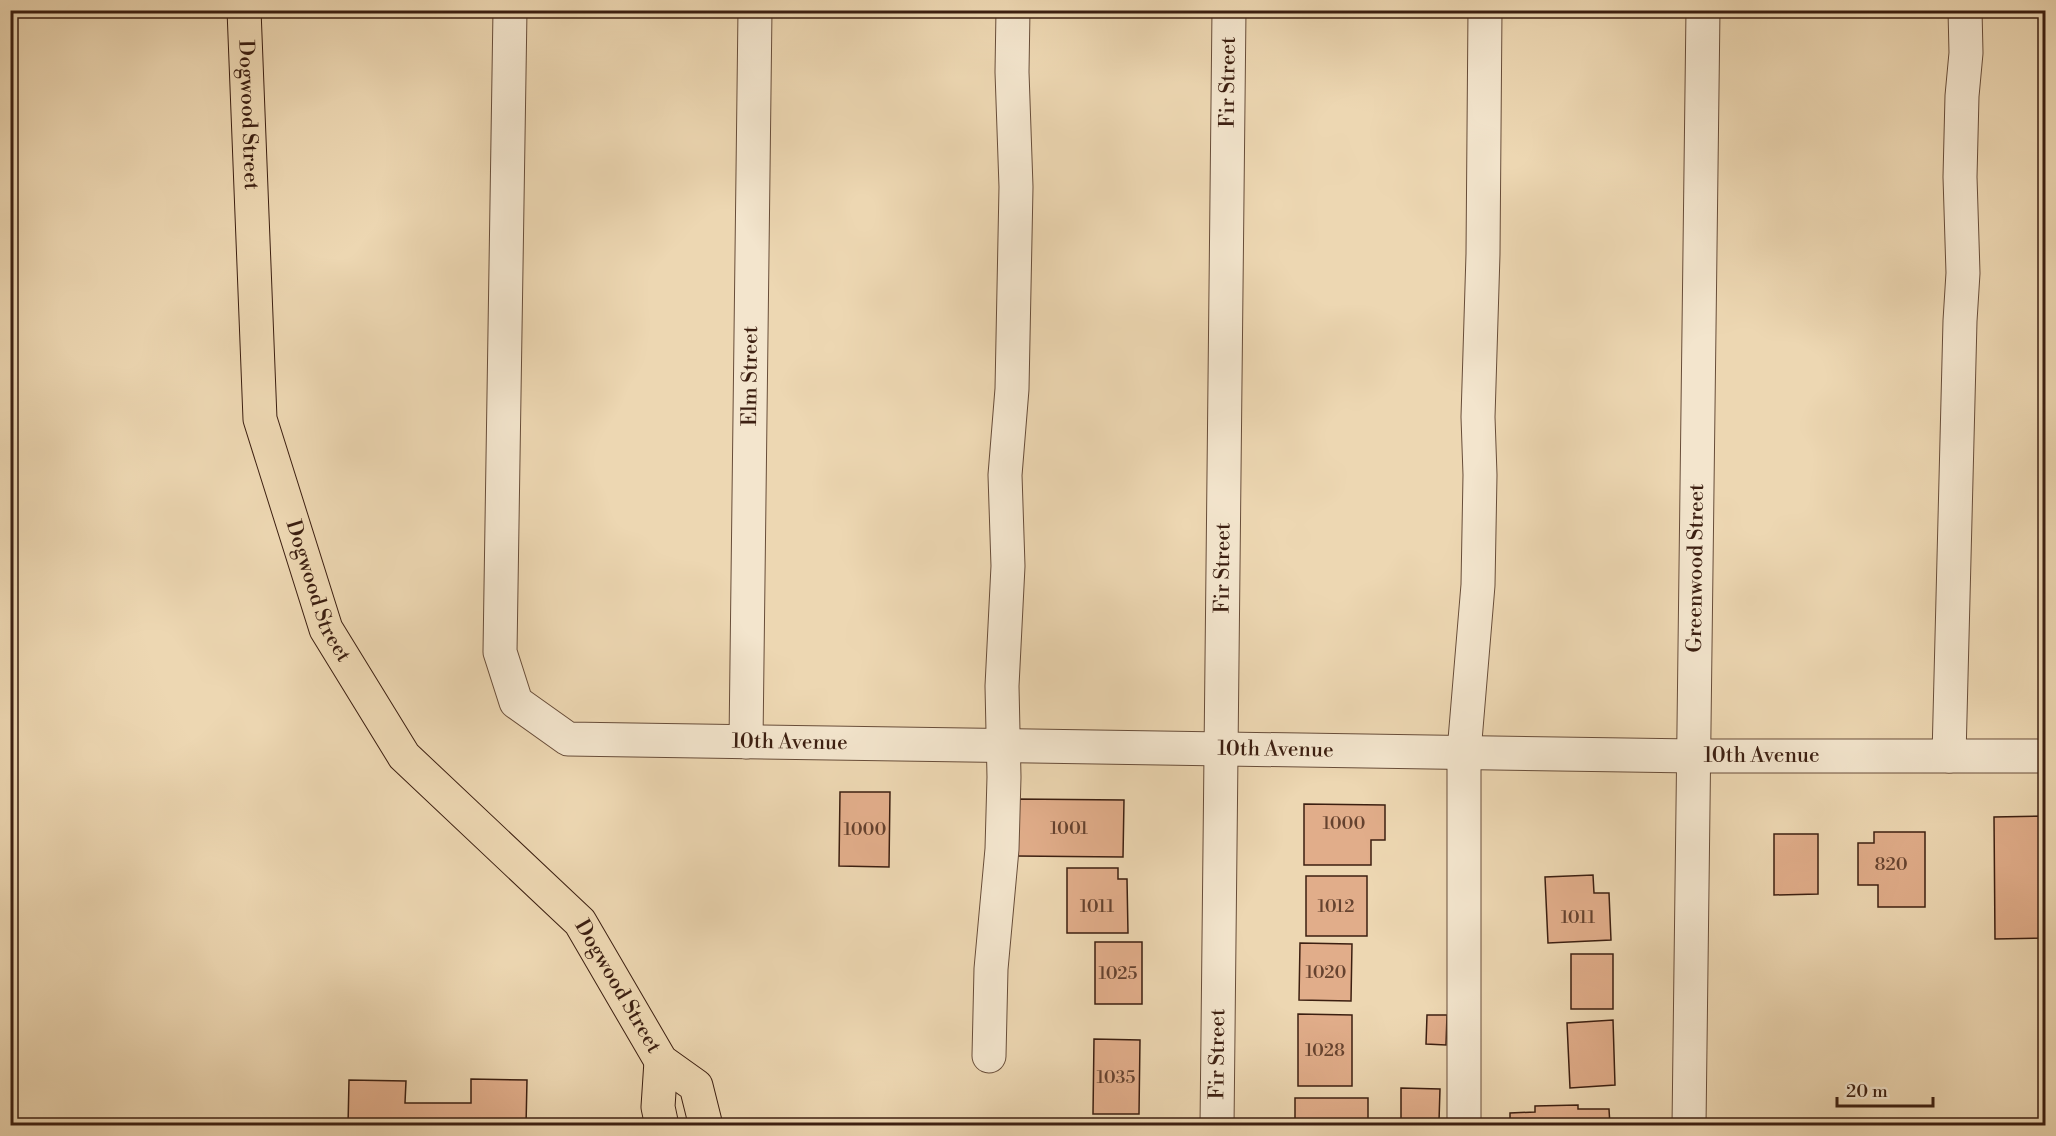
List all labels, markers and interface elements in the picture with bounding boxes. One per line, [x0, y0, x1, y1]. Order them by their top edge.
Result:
street label: Fir Street [1215, 36, 1242, 128]
street label: Dogwood Street [232, 39, 264, 191]
street label: Elm Street [737, 325, 764, 426]
street label: Greenwood Street [1682, 483, 1710, 653]
street label: Dogwood Street [280, 517, 357, 668]
street label: Fir Street [1210, 522, 1236, 614]
street label: 10th Avenue [731, 728, 848, 756]
street label: 10th Avenue [1217, 736, 1334, 764]
street label: 10th Avenue [1703, 743, 1820, 769]
house number: 1000 [1323, 812, 1366, 835]
house number: 1001 [1050, 817, 1088, 840]
house number: 1000 [844, 818, 887, 841]
house number: 820 [1874, 853, 1908, 876]
house number: 1011 [1080, 895, 1115, 918]
house number: 1012 [1318, 895, 1354, 918]
house number: 1011 [1561, 906, 1596, 929]
street label: Dogwood Street [569, 915, 667, 1058]
house number: 1020 [1305, 961, 1347, 984]
house number: 1025 [1098, 962, 1138, 985]
street label: Fir Street [1204, 1008, 1231, 1100]
house number: 1028 [1305, 1039, 1345, 1062]
house number: 1035 [1097, 1066, 1136, 1089]
scale bar [1837, 1070, 1933, 1108]
text: 20 m [1846, 1080, 1888, 1103]

